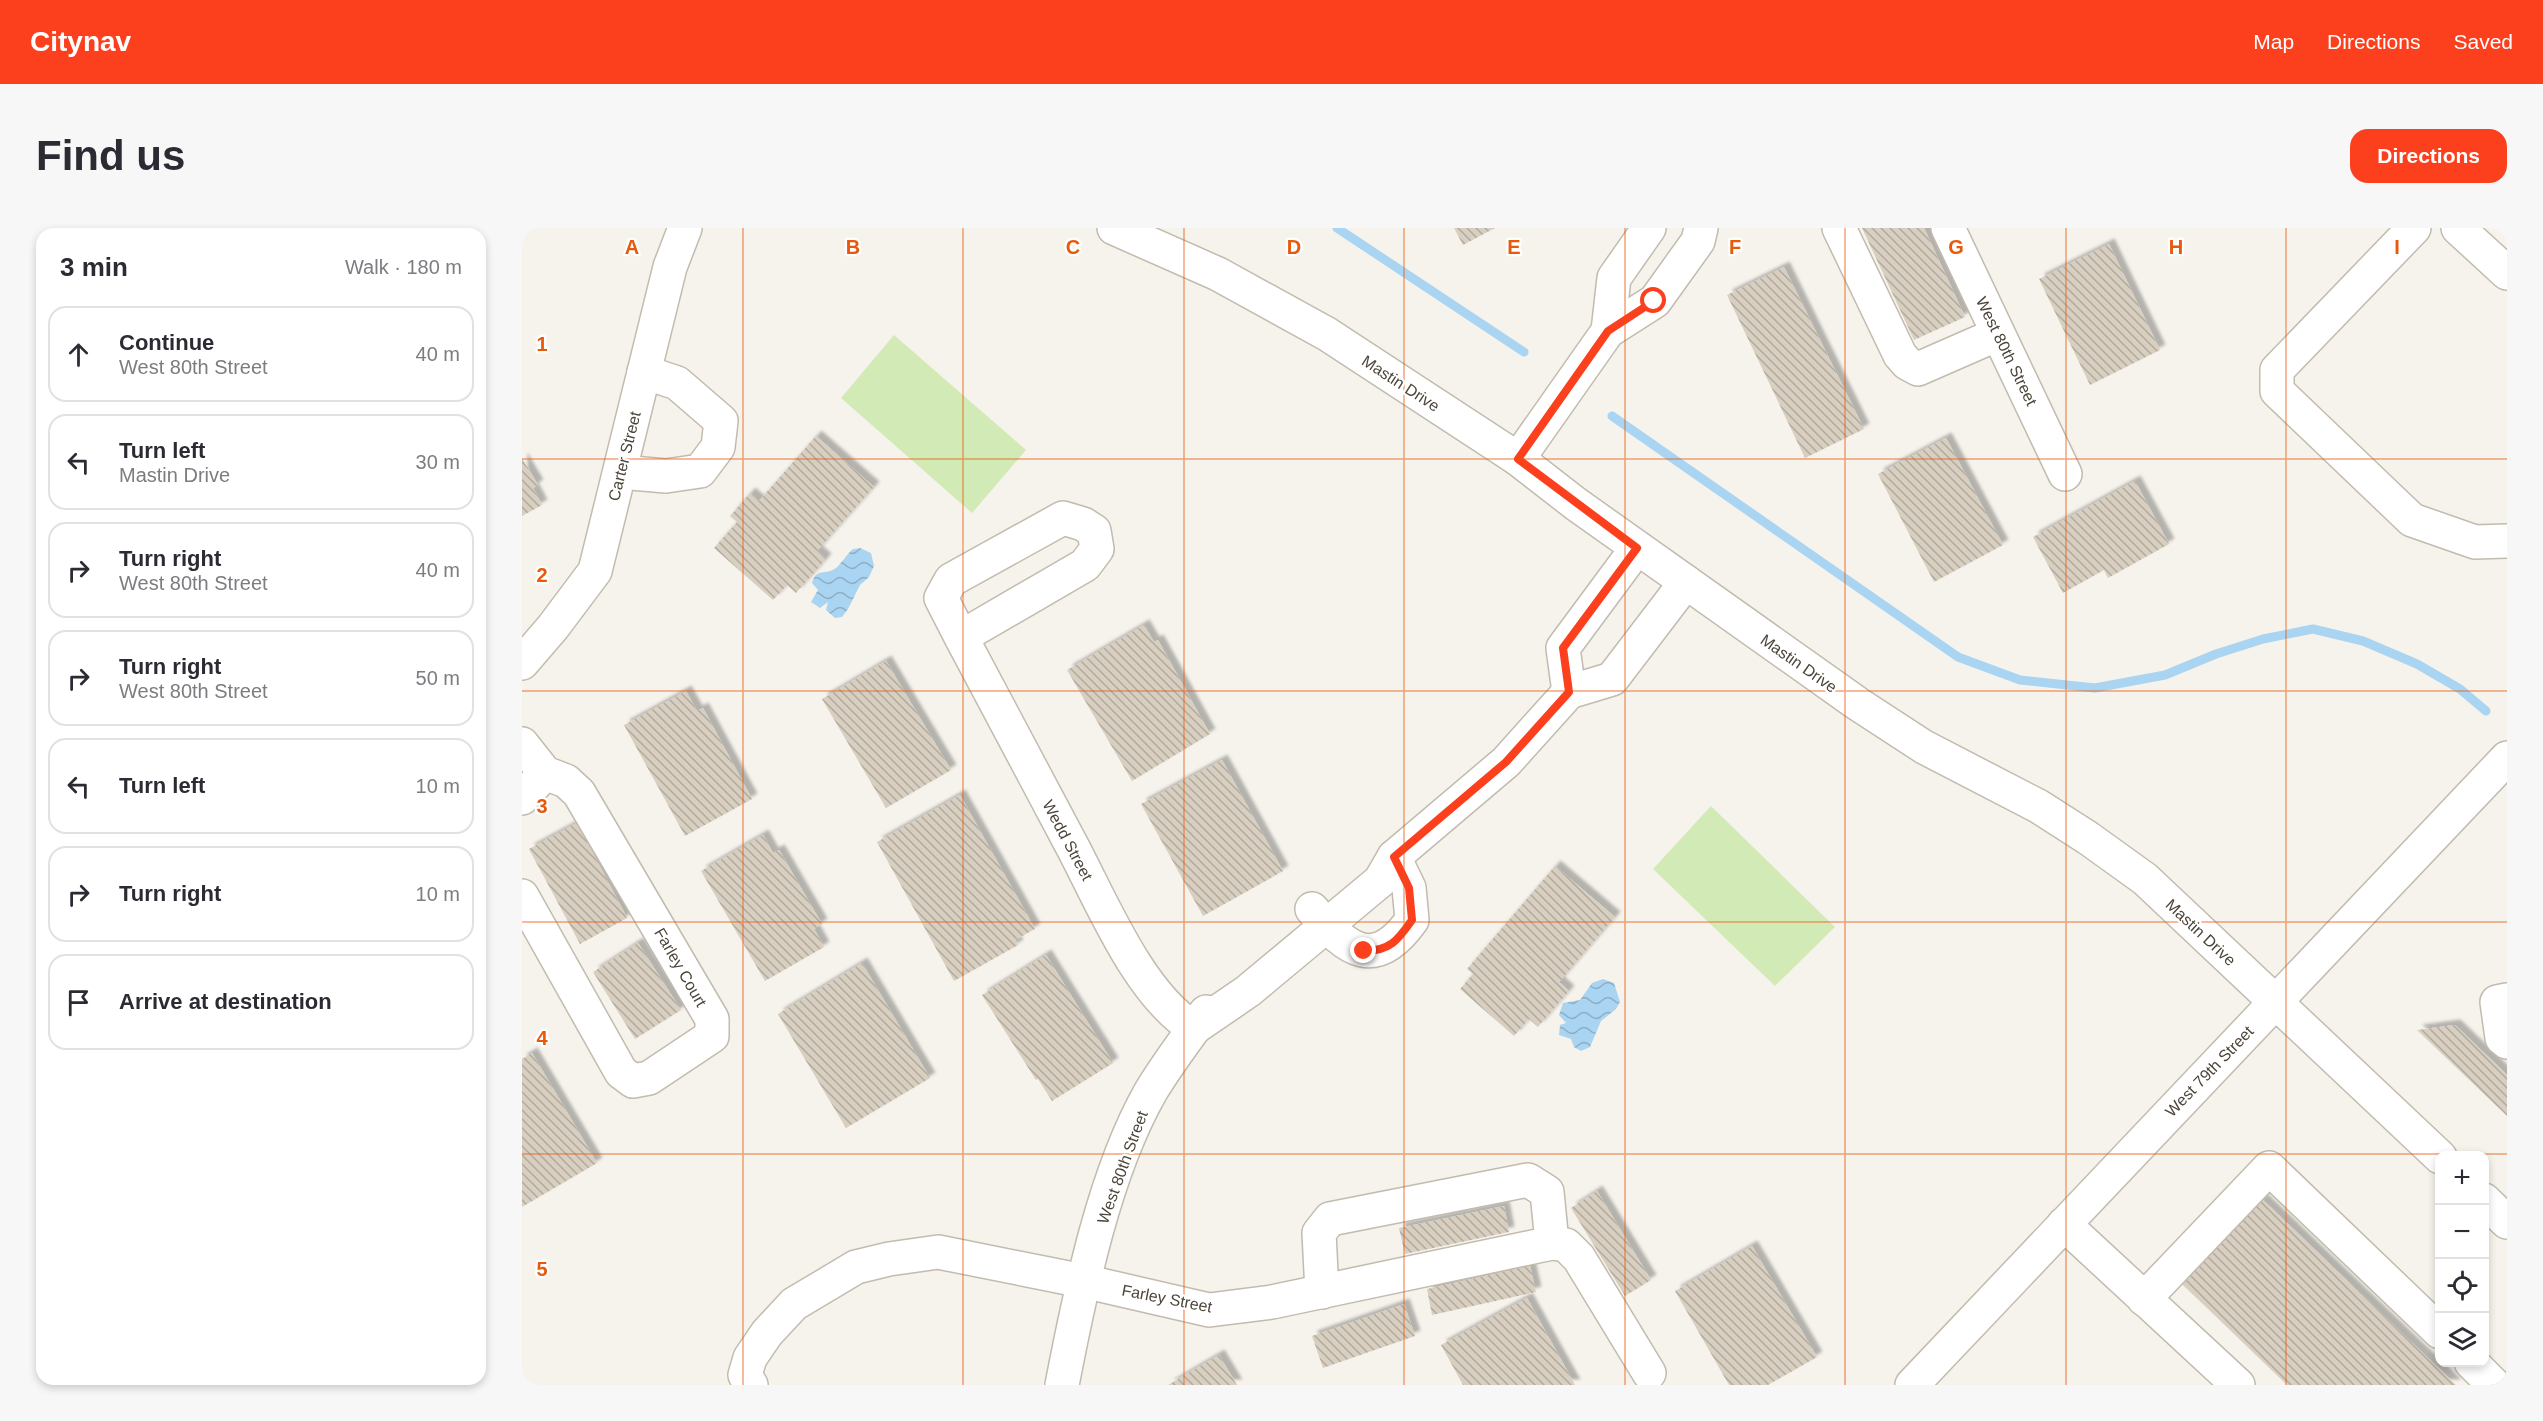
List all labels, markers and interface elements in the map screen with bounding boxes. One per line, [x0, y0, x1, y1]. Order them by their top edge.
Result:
text: Citynav [30, 26, 131, 57]
text: Map [2253, 30, 2294, 53]
text: Directions [2327, 30, 2420, 53]
text: Saved [2453, 30, 2513, 53]
button: Directions [2350, 129, 2507, 183]
text: Find us [36, 132, 185, 179]
text: A [625, 236, 639, 258]
text: B [846, 236, 860, 258]
text: C [1066, 236, 1080, 258]
text: D [1287, 236, 1301, 258]
text: E [1507, 236, 1521, 258]
text: F [1729, 236, 1741, 258]
text: G [1948, 236, 1964, 258]
text: H [2169, 236, 2183, 258]
text: I [2394, 236, 2400, 258]
text: 3 min [60, 252, 128, 282]
text: Walk · 180 m [345, 256, 462, 278]
route start [1640, 287, 1666, 313]
street label: West 80th Street [1973, 294, 2040, 409]
text: Continue [119, 330, 214, 355]
text: 1 [536, 333, 548, 355]
icon: ahead [62, 338, 95, 371]
text: 40 m [416, 343, 460, 365]
street label: Mastin Drive [1359, 352, 1443, 415]
text: West 80th Street [119, 356, 268, 378]
street label: Carter Street [605, 409, 644, 503]
text: Turn left [119, 438, 205, 463]
icon: left [62, 446, 95, 479]
text: 30 m [416, 451, 460, 473]
text: Mastin Drive [119, 464, 230, 486]
text: Turn right [119, 546, 221, 571]
icon: right [62, 554, 95, 587]
text: 40 m [416, 559, 460, 581]
text: 2 [536, 564, 548, 586]
text: West 80th Street [119, 572, 268, 594]
street label: Mastin Drive [1757, 631, 1840, 696]
text: Turn right [119, 654, 221, 679]
icon: right [62, 662, 95, 695]
text: 50 m [416, 667, 460, 689]
text: West 80th Street [119, 680, 268, 702]
icon: left [62, 770, 95, 803]
text: Turn left [119, 773, 205, 798]
text: 10 m [416, 775, 460, 797]
text: 3 [536, 795, 548, 817]
street label: Wedd Street [1039, 797, 1096, 884]
icon: right [62, 878, 95, 911]
text: Turn right [119, 881, 221, 906]
text: 10 m [416, 883, 460, 905]
street label: Mastin Drive [2162, 896, 2239, 969]
street label: Farley Court [651, 925, 710, 1010]
route end [1350, 937, 1376, 963]
icon: arrive [62, 986, 95, 1019]
text: Arrive at destination [119, 989, 332, 1014]
street label: West 79th Street [2162, 1022, 2257, 1120]
text: 4 [536, 1027, 548, 1049]
street label: West 80th Street [1094, 1108, 1151, 1226]
map controls [2435, 1151, 2489, 1367]
button: + [2435, 1151, 2489, 1205]
button: − [2435, 1205, 2489, 1259]
text: 5 [536, 1258, 548, 1280]
button: locate [2435, 1259, 2489, 1313]
street label: Farley Street [1120, 1281, 1214, 1316]
button: layers [2435, 1313, 2489, 1367]

